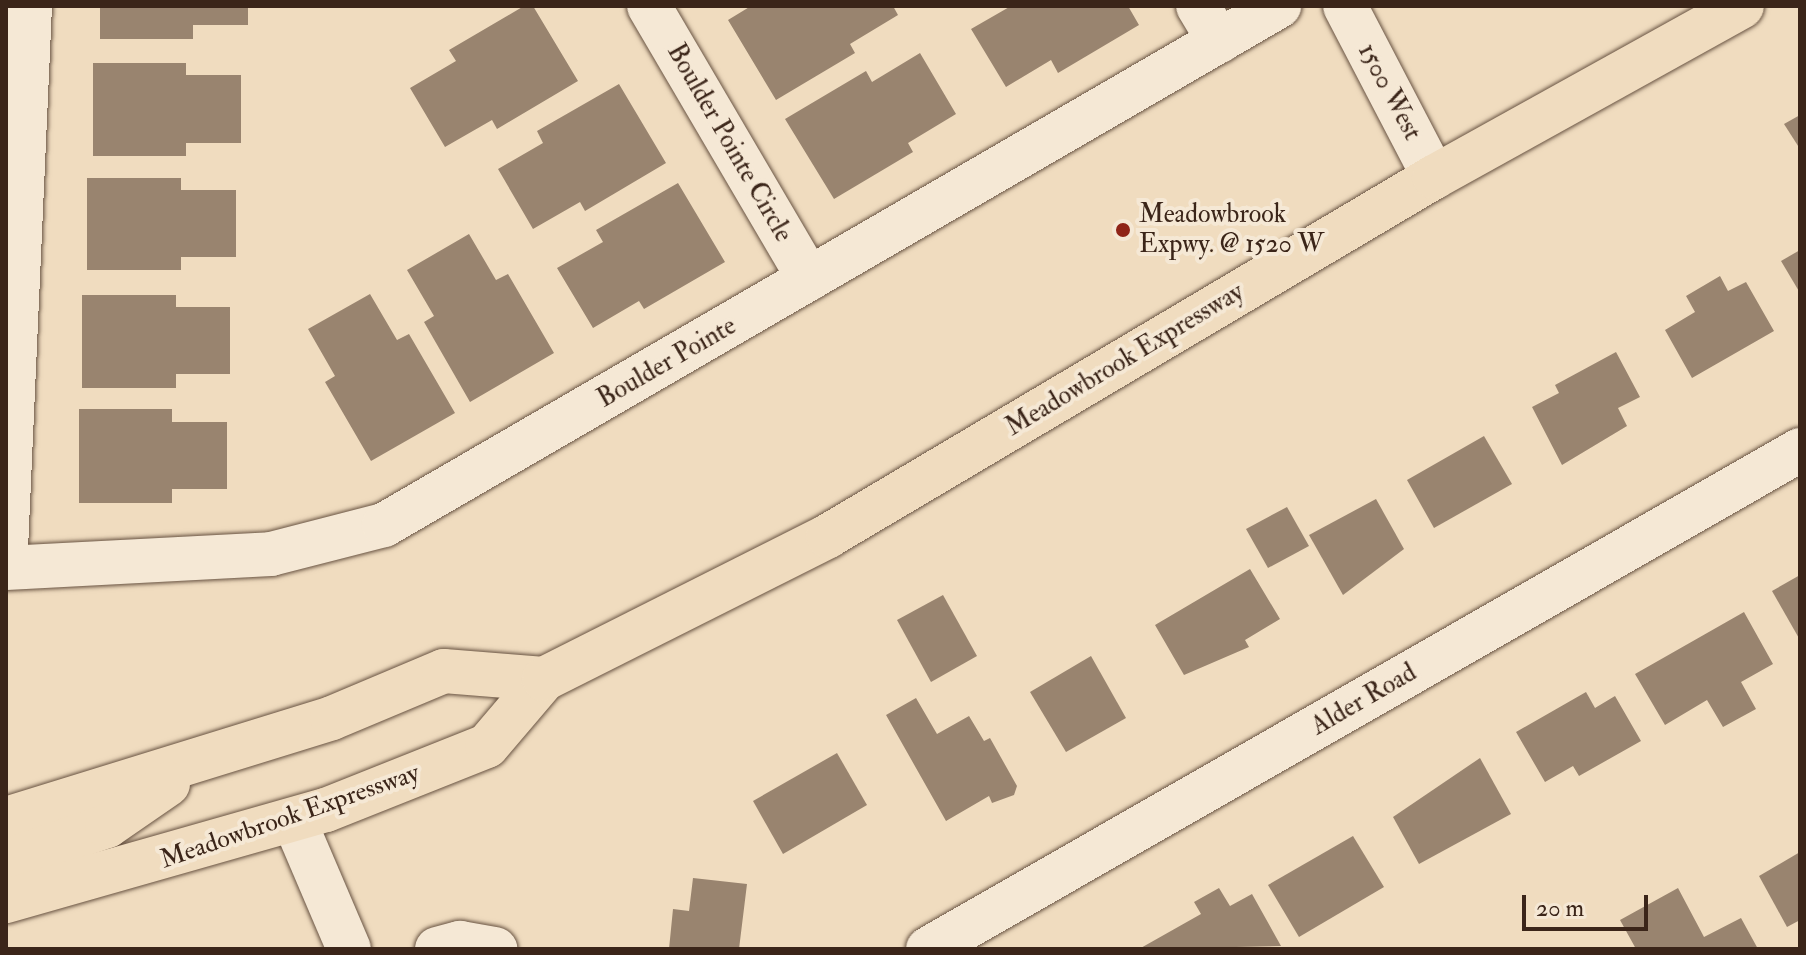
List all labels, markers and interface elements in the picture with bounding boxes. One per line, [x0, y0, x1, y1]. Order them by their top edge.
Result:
street label: Boulder Pointe Circle [660, 38, 798, 248]
street label: 1500 West [1351, 38, 1427, 146]
place label: Meadowbrook Expwy. @ 1520 W [1139, 199, 1324, 260]
marker: Meadowbrook Expwy. @ 1520 W [1114, 221, 1132, 239]
street label: Meadowbrook Expressway [1000, 277, 1250, 443]
street label: Boulder Pointe [592, 311, 742, 415]
street label: Alder Road [1306, 657, 1422, 743]
street label: Meadowbrook Expressway [156, 758, 424, 876]
scale bar [1526, 879, 1652, 929]
text: 20 m [1536, 893, 1584, 924]

